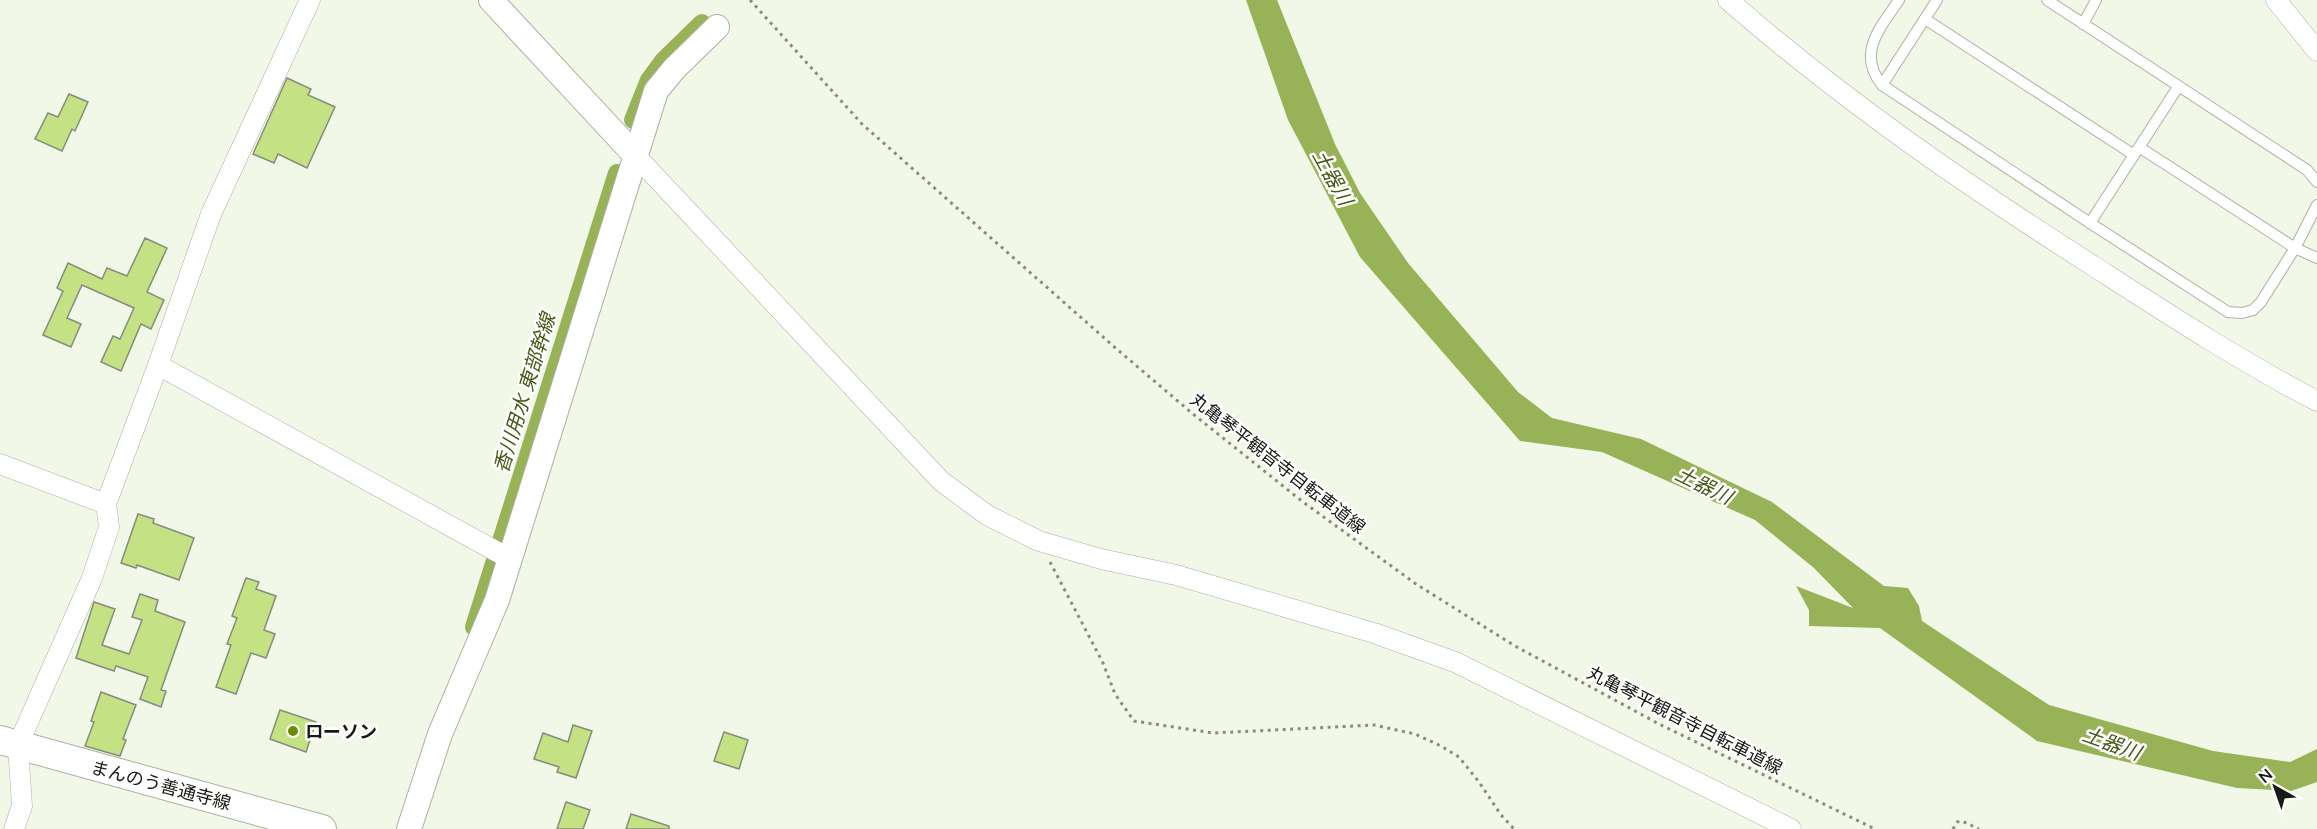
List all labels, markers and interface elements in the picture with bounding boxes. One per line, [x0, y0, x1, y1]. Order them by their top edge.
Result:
water label: 土器川 [1308, 145, 1359, 211]
water label: 香川用水 東部幹線 [488, 307, 561, 476]
street label: 丸亀琴平観音寺自転車道線 [1186, 387, 1370, 539]
water label: 土器川 [1672, 461, 1738, 510]
street label: 丸亀琴平観音寺自転車道線 [1584, 661, 1786, 779]
place label: ローソン [305, 720, 377, 743]
water label: 土器川 [2080, 721, 2146, 766]
marker: ローソン [286, 724, 300, 738]
street label: まんのう善通寺線 [88, 755, 234, 815]
north arrow [2245, 757, 2305, 817]
text: N [2254, 764, 2276, 787]

